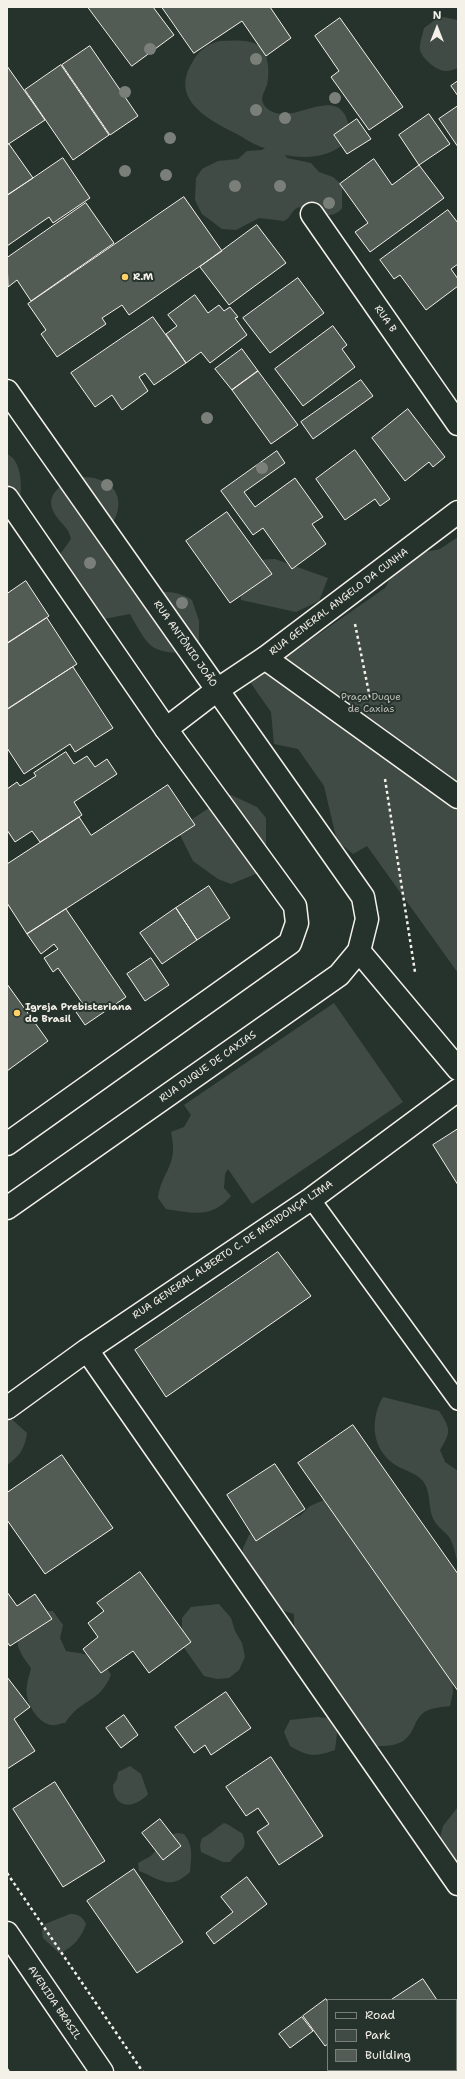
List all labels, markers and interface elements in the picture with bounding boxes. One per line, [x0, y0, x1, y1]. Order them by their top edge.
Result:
north arrow [417, 8, 457, 48]
text: N [433, 8, 441, 23]
place label: R.M [133, 271, 153, 283]
marker: R.M [120, 272, 130, 282]
street label: RUA B [371, 303, 399, 335]
street label: RUA GENERAL ANGELO DA CUNHA [267, 546, 411, 658]
street label: RUA ANTÔNIO JOÃO [151, 599, 219, 689]
park label: Praça Duque de Caxias [341, 691, 401, 714]
place label: Igreja Prebisteriana do Brasil [25, 1001, 132, 1024]
marker: Igreja Prebisteriana do Brasil [12, 1008, 22, 1018]
street label: RUA DUQUE DE CAXIAS [157, 1029, 259, 1105]
street label: RUA GENERAL ALBERTO C. DE MENDONÇA LIMA [131, 1178, 335, 1322]
street label: AVENIDA BRASIL [25, 1964, 83, 2042]
legend [327, 1999, 457, 2071]
text: Road [365, 2007, 395, 2023]
text: Park [365, 2027, 391, 2043]
text: Building [365, 2047, 411, 2063]

